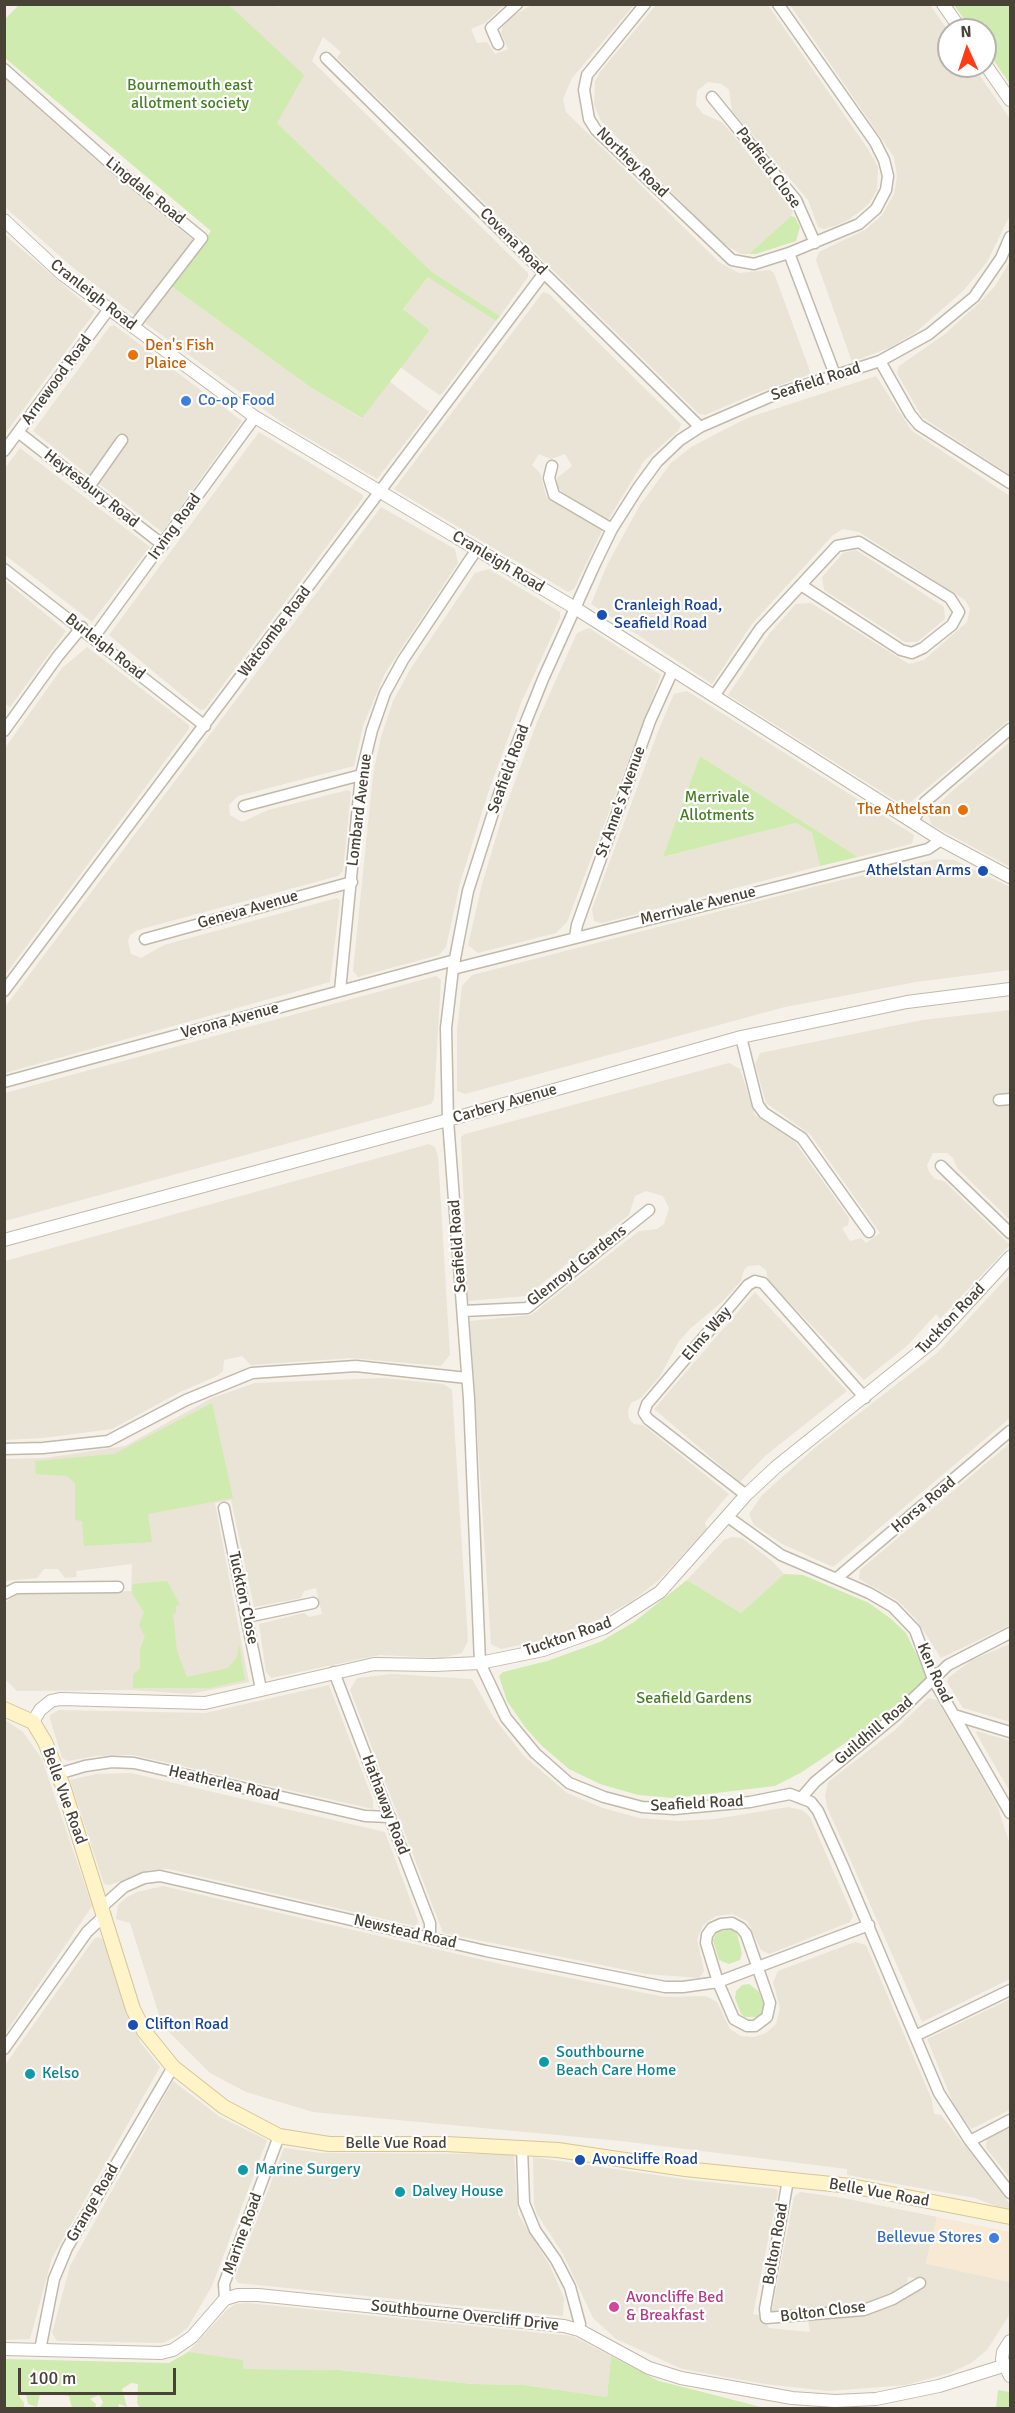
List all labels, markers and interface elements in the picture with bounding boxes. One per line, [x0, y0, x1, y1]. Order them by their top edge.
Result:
north arrow [937, 18, 997, 78]
text: N [960, 22, 972, 42]
park label: Bournemouth east allotment society [127, 76, 253, 114]
street label: Northey Road [592, 124, 672, 202]
street label: Padfield Close [731, 124, 805, 212]
street label: Lingdale Road [101, 153, 189, 229]
street label: Covena Road [475, 204, 551, 280]
street label: Cranleigh Road [46, 255, 140, 335]
street label: Arnewood Road [18, 331, 96, 429]
place label: Den's Fish Plaice [145, 336, 214, 374]
marker: Den's Fish Plaice [126, 348, 140, 362]
street label: Seafield Road [769, 358, 863, 406]
place label: Co-op Food [198, 391, 275, 411]
marker: Co-op Food [179, 394, 193, 408]
street label: Heytesbury Road [40, 446, 142, 532]
street label: Irving Road [144, 490, 206, 564]
street label: Cranleigh Road [448, 527, 548, 597]
street label: Watcombe Road [234, 583, 316, 681]
place label: Cranleigh Road, Seafield Road [614, 596, 722, 634]
marker: Cranleigh Road, Seafield Road [595, 608, 609, 622]
street label: Burleigh Road [61, 610, 149, 684]
street label: Seafield Road [484, 722, 534, 816]
street label: St Anne's Avenue [592, 744, 650, 860]
street label: Lombard Avenue [344, 753, 376, 867]
park label: Merrivale Allotments [680, 788, 754, 826]
place label: The Athelstan [857, 800, 951, 820]
marker: The Athelstan [956, 803, 970, 817]
place label: Athelstan Arms [866, 861, 971, 881]
marker: Athelstan Arms [976, 864, 990, 878]
street label: Merrivale Avenue [638, 882, 758, 930]
street label: Geneva Avenue [195, 886, 301, 934]
street label: Verona Avenue [179, 999, 281, 1043]
street label: Carbery Avenue [451, 1080, 559, 1128]
street label: Seafield Road [445, 1199, 471, 1293]
street label: Glenroyd Gardens [523, 1221, 631, 1311]
street label: Tuckton Road [912, 1280, 990, 1358]
street label: Elms Way [678, 1303, 736, 1365]
street label: Horsa Road [888, 1473, 960, 1537]
street label: Tuckton Close [224, 1550, 262, 1646]
street label: Tuckton Road [522, 1613, 614, 1661]
street label: Ken Road [912, 1640, 956, 1706]
park label: Seafield Gardens [636, 1689, 752, 1709]
street label: Guildhill Road [831, 1693, 917, 1769]
street label: Belle Vue Road [38, 1745, 90, 1847]
street label: Hathaway Road [357, 1752, 413, 1858]
street label: Heatherlea Road [167, 1762, 281, 1806]
street label: Seafield Road [650, 1792, 744, 1816]
street label: Newstead Road [352, 1911, 458, 1953]
place label: Clifton Road [145, 2015, 229, 2035]
marker: Clifton Road [126, 2018, 140, 2032]
place label: Southbourne Beach Care Home [556, 2043, 676, 2081]
marker: Southbourne Beach Care Home [537, 2055, 551, 2069]
place label: Kelso [42, 2064, 79, 2084]
marker: Kelso [23, 2067, 37, 2081]
street label: Belle Vue Road [345, 2134, 447, 2154]
place label: Avoncliffe Road [592, 2150, 698, 2170]
marker: Avoncliffe Road [573, 2153, 587, 2167]
street label: Grange Road [63, 2160, 123, 2246]
place label: Marine Surgery [255, 2160, 360, 2180]
marker: Marine Surgery [236, 2163, 250, 2177]
street label: Belle Vue Road [827, 2175, 931, 2211]
place label: Dalvey House [412, 2182, 504, 2202]
marker: Dalvey House [393, 2185, 407, 2199]
street label: Marine Road [219, 2190, 267, 2278]
street label: Bolton Road [759, 2202, 793, 2286]
place label: Bellevue Stores [877, 2228, 982, 2248]
marker: Bellevue Stores [987, 2231, 1001, 2245]
place label: Avoncliffe Bed & Breakfast [626, 2288, 724, 2326]
street label: Southbourne Overcliff Drive [370, 2297, 560, 2335]
street label: Bolton Close [779, 2297, 867, 2327]
marker: Avoncliffe Bed & Breakfast [607, 2300, 621, 2314]
scale bar [21, 2356, 178, 2394]
text: 100 m [29, 2367, 76, 2389]

